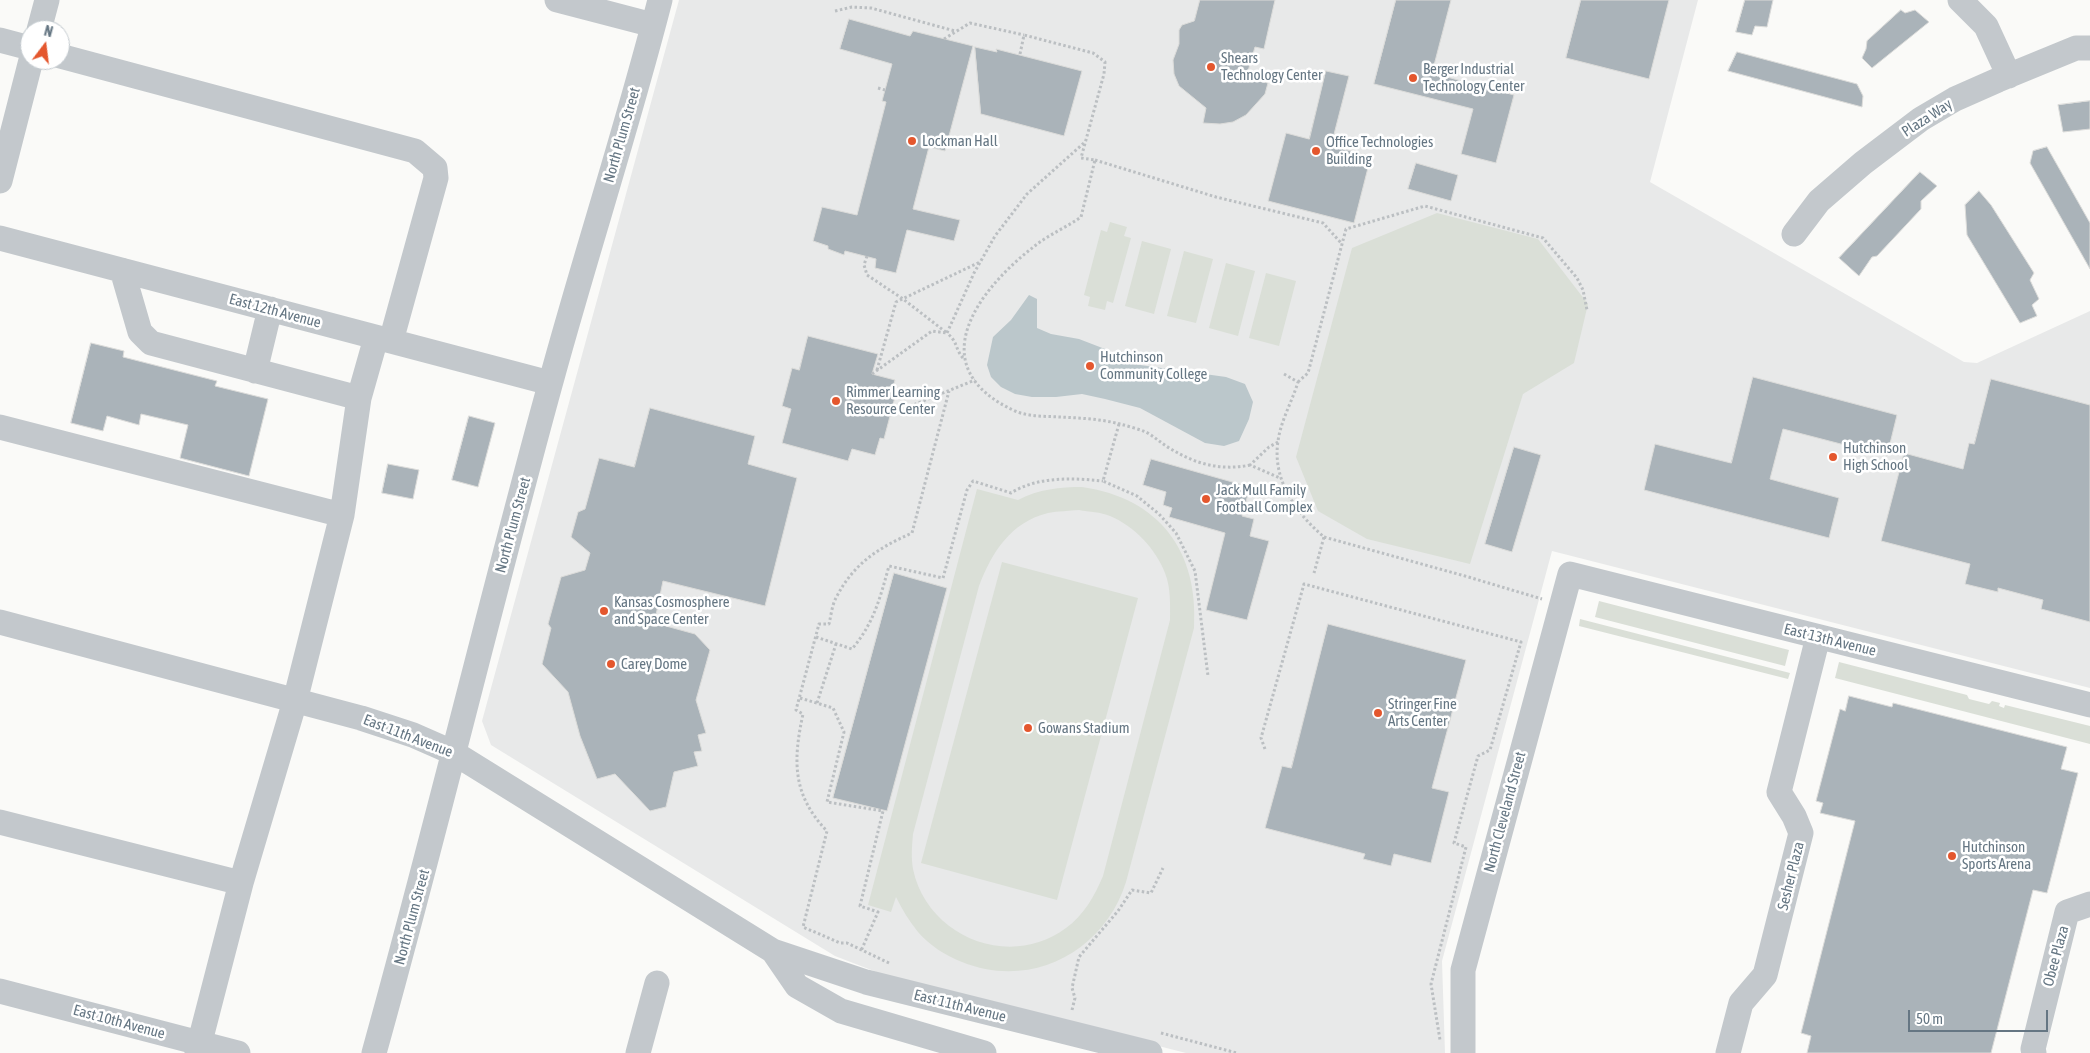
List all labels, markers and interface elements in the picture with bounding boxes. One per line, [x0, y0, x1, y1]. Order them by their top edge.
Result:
north arrow [20, 20, 70, 70]
text: N [43, 23, 55, 40]
place label: Shears Technology Center [1221, 49, 1322, 84]
place label: Berger Industrial Technology Center [1423, 60, 1524, 95]
marker: Shears Technology Center [1205, 61, 1217, 73]
marker: Berger Industrial Technology Center [1407, 72, 1419, 84]
street label: North Plum Street [600, 85, 644, 185]
street label: Plaza Way [1898, 95, 1956, 141]
place label: Lockman Hall [922, 132, 998, 150]
place label: Office Technologies Building [1326, 133, 1433, 168]
marker: Lockman Hall [906, 135, 918, 147]
marker: Office Technologies Building [1310, 145, 1322, 157]
street label: East 12th Avenue [227, 290, 323, 332]
place label: Hutchinson Community College [1100, 348, 1207, 383]
marker: Hutchinson Community College [1084, 360, 1096, 372]
place label: Rimmer Learning Resource Center [846, 383, 940, 418]
marker: Rimmer Learning Resource Center [830, 395, 842, 407]
place label: Hutchinson High School [1843, 439, 1908, 474]
marker: Hutchinson High School [1827, 451, 1839, 463]
street label: North Plum Street [492, 475, 534, 575]
place label: Jack Mull Family Football Complex [1216, 481, 1313, 516]
marker: Jack Mull Family Football Complex [1200, 493, 1212, 505]
place label: Kansas Cosmosphere and Space Center [614, 593, 730, 628]
marker: Kansas Cosmosphere and Space Center [598, 605, 610, 617]
street label: East 13th Avenue [1782, 620, 1878, 660]
place label: Carey Dome [621, 655, 687, 673]
marker: Carey Dome [605, 658, 617, 670]
place label: Stringer Fine Arts Center [1388, 695, 1457, 730]
marker: Stringer Fine Arts Center [1372, 707, 1384, 719]
street label: East 11th Avenue [361, 711, 455, 761]
place label: Gowans Stadium [1038, 719, 1129, 737]
marker: Gowans Stadium [1022, 722, 1034, 734]
street label: North Cleveland Street [1480, 750, 1530, 874]
place label: Hutchinson Sports Arena [1962, 838, 2031, 873]
street label: Sesher Plaza [1774, 840, 1808, 912]
marker: Hutchinson Sports Arena [1946, 850, 1958, 862]
street label: North Plum Street [391, 867, 433, 967]
street label: Obee Plaza [2039, 924, 2073, 988]
street label: East 11th Avenue [912, 986, 1008, 1026]
scale bar [1910, 1000, 2050, 1032]
street label: East 10th Avenue [71, 1001, 167, 1043]
text: 50 m [1916, 1010, 1943, 1027]

